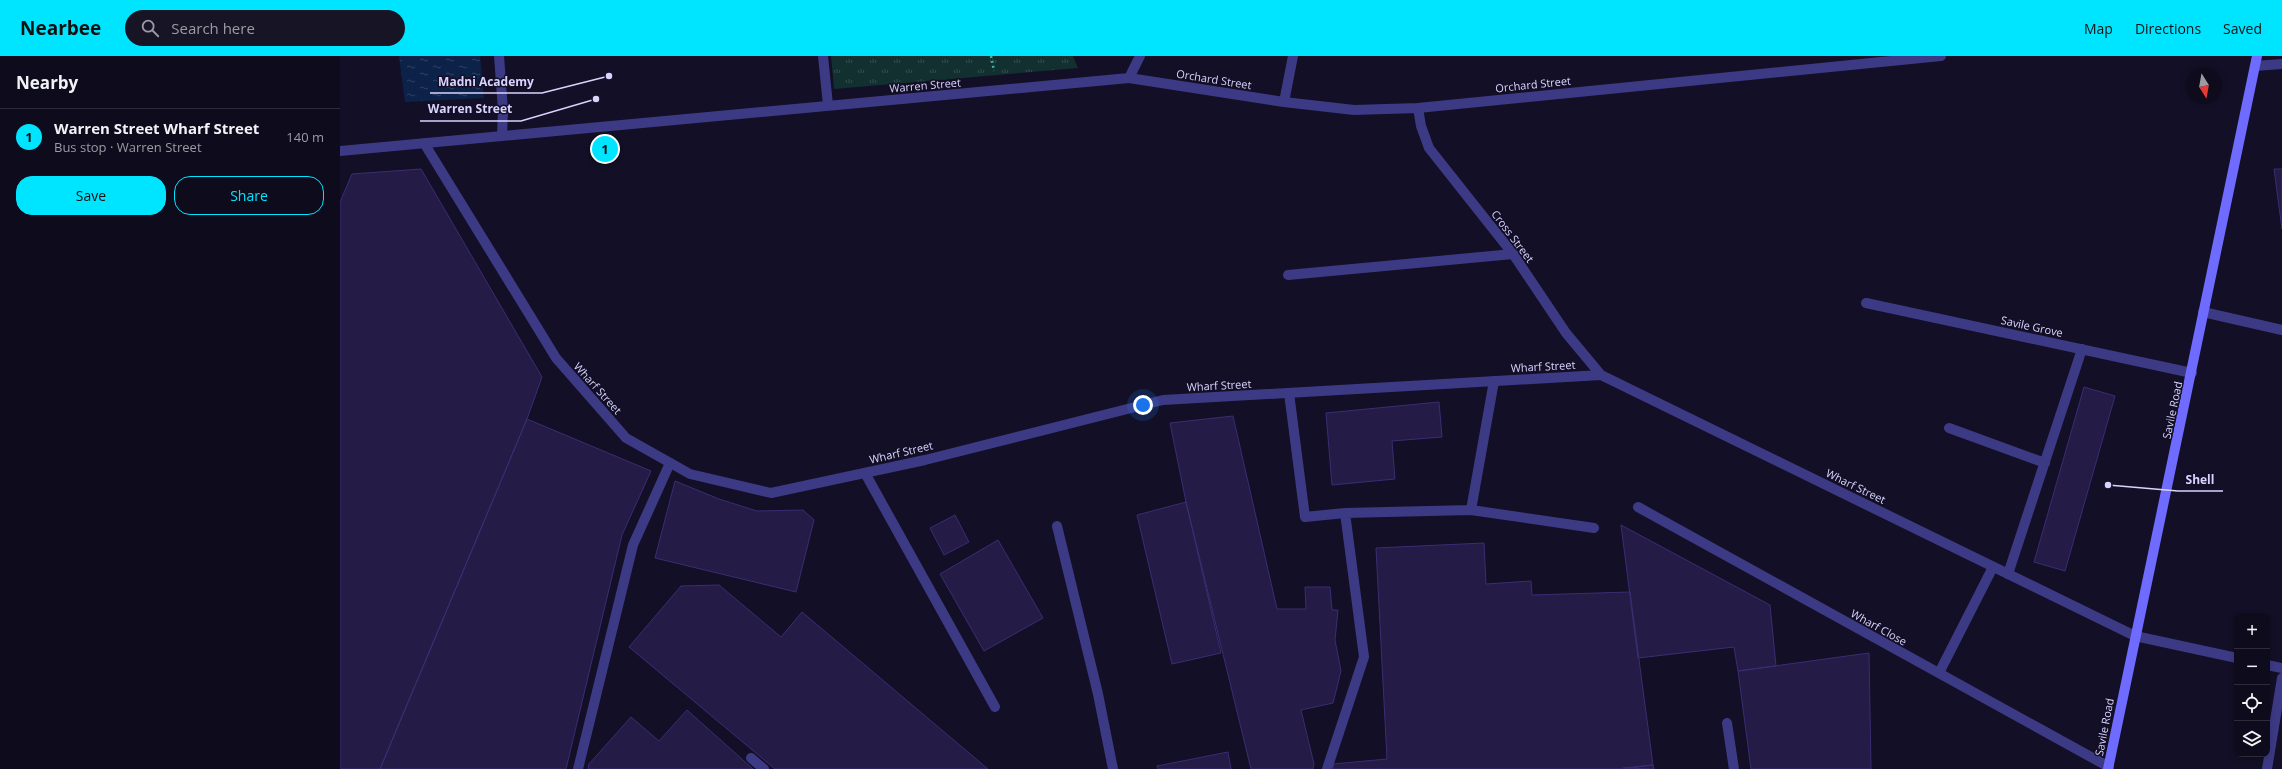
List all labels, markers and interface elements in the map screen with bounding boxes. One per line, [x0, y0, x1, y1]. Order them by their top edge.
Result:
search box [125, 10, 405, 46]
text: Nearbee [20, 15, 101, 41]
icon: search [139, 17, 161, 39]
text: Search here [171, 18, 255, 38]
text: Map [2084, 19, 2113, 38]
text: Directions [2135, 19, 2201, 38]
text: Saved [2223, 19, 2262, 38]
street label: Orchard Street [1175, 66, 1253, 92]
north arrow [2186, 68, 2222, 104]
callout: Madni Academy [430, 69, 542, 93]
text: Nearby [16, 71, 78, 94]
text: Madni Academy [438, 73, 534, 90]
street label: Orchard Street [1494, 73, 1572, 95]
street label: Warren Street [889, 74, 961, 96]
callout: Warren Street [420, 97, 521, 121]
text: Warren Street [428, 100, 512, 117]
text: Warren Street Wharf Street [54, 118, 259, 138]
text: 1 [25, 128, 33, 146]
text: 140 m [286, 128, 324, 146]
pin: 1 [592, 134, 618, 164]
text: Bus stop · Warren Street [54, 138, 202, 156]
button: Save [16, 176, 166, 215]
button: Share [174, 176, 324, 215]
street label: Cross Street [1488, 207, 1538, 265]
street label: Savile Grove [2000, 312, 2064, 340]
street label: Wharf Street [1510, 357, 1576, 375]
street label: Wharf Street [571, 359, 625, 417]
street label: Wharf Street [1186, 376, 1252, 394]
street label: Savile Road [2159, 380, 2185, 440]
your location [1133, 395, 1153, 415]
street label: Wharf Street [868, 437, 934, 467]
street label: Wharf Street [1824, 465, 1888, 507]
callout: Shell [2178, 467, 2223, 491]
text: Shell [2186, 471, 2214, 488]
street label: Wharf Close [1848, 605, 1910, 649]
map controls [2234, 613, 2270, 757]
button: + [2234, 613, 2270, 649]
button: − [2234, 649, 2270, 685]
button: locate [2234, 685, 2270, 721]
street label: Savile Road [2091, 697, 2117, 757]
button: layers [2234, 721, 2270, 757]

